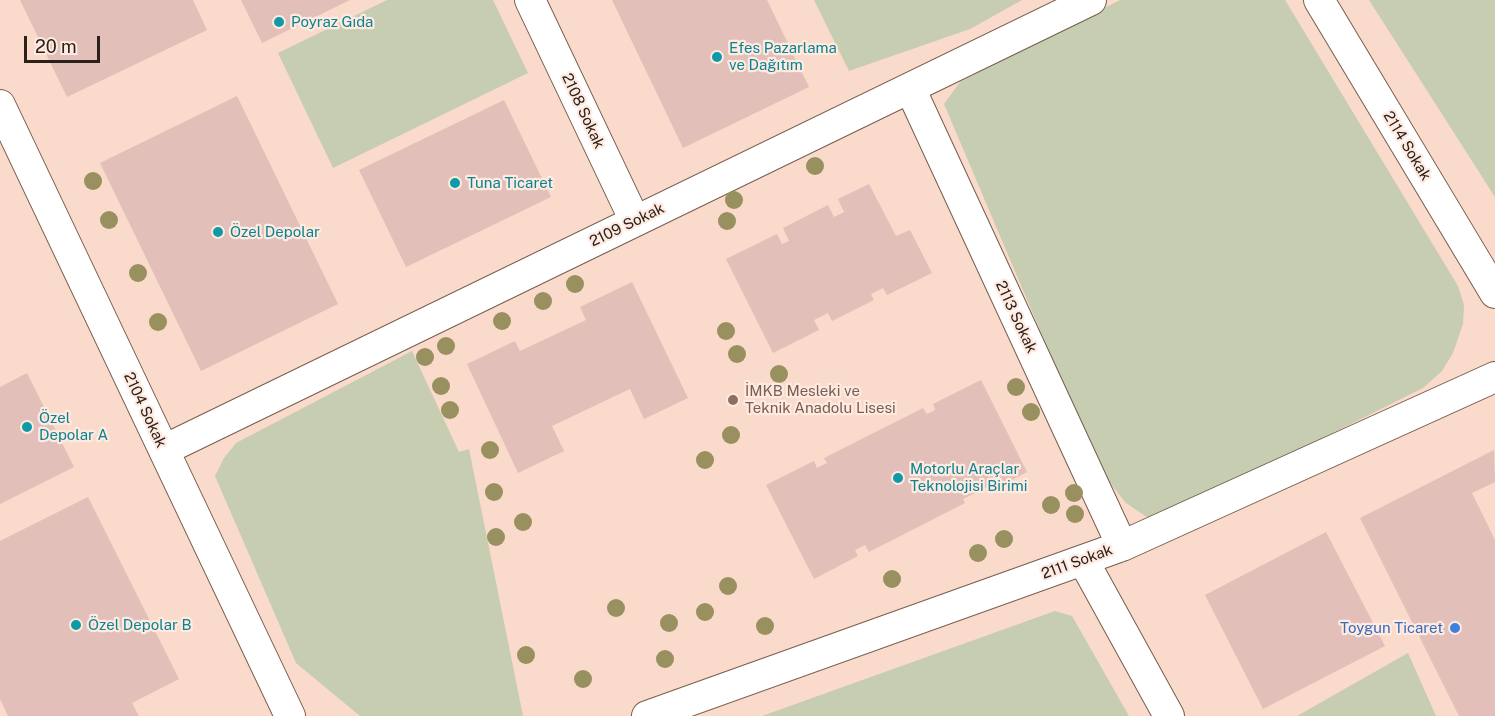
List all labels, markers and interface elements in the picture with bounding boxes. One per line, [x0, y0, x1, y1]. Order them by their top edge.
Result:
place label: Poyraz Gıda [291, 13, 373, 31]
marker: Poyraz Gıda [272, 15, 286, 29]
scale bar [27, 24, 104, 62]
text: 20 m [35, 36, 77, 57]
place label: Efes Pazarlama ve Dağıtım [729, 39, 837, 74]
marker: Efes Pazarlama ve Dağıtım [710, 50, 724, 64]
street label: 2108 Sokak [558, 71, 608, 151]
street label: 2114 Sokak [1379, 108, 1435, 184]
place label: Tuna Ticaret [467, 174, 553, 192]
marker: Tuna Ticaret [448, 176, 462, 190]
street label: 2109 Sokak [587, 199, 667, 251]
place label: Özel Depolar [230, 223, 320, 241]
marker: Özel Depolar [211, 225, 225, 239]
street label: 2113 Sokak [991, 278, 1041, 356]
street label: 2104 Sokak [120, 370, 170, 450]
place label: İMKB Mesleki ve Teknik Anadolu Lisesi [745, 382, 896, 417]
marker: İMKB Mesleki ve Teknik Anadolu Lisesi [726, 393, 740, 407]
place label: Özel Depolar A [39, 409, 108, 444]
marker: Özel Depolar A [20, 420, 34, 434]
place label: Motorlu Araçlar Teknolojisi Birimi [910, 460, 1027, 495]
marker: Motorlu Araçlar Teknolojisi Birimi [891, 471, 905, 485]
street label: 2111 Sokak [1039, 541, 1115, 583]
place label: Özel Depolar B [88, 616, 192, 634]
marker: Özel Depolar B [69, 618, 83, 632]
place label: Toygun Ticaret [1340, 619, 1443, 637]
marker: Toygun Ticaret [1448, 621, 1462, 635]

